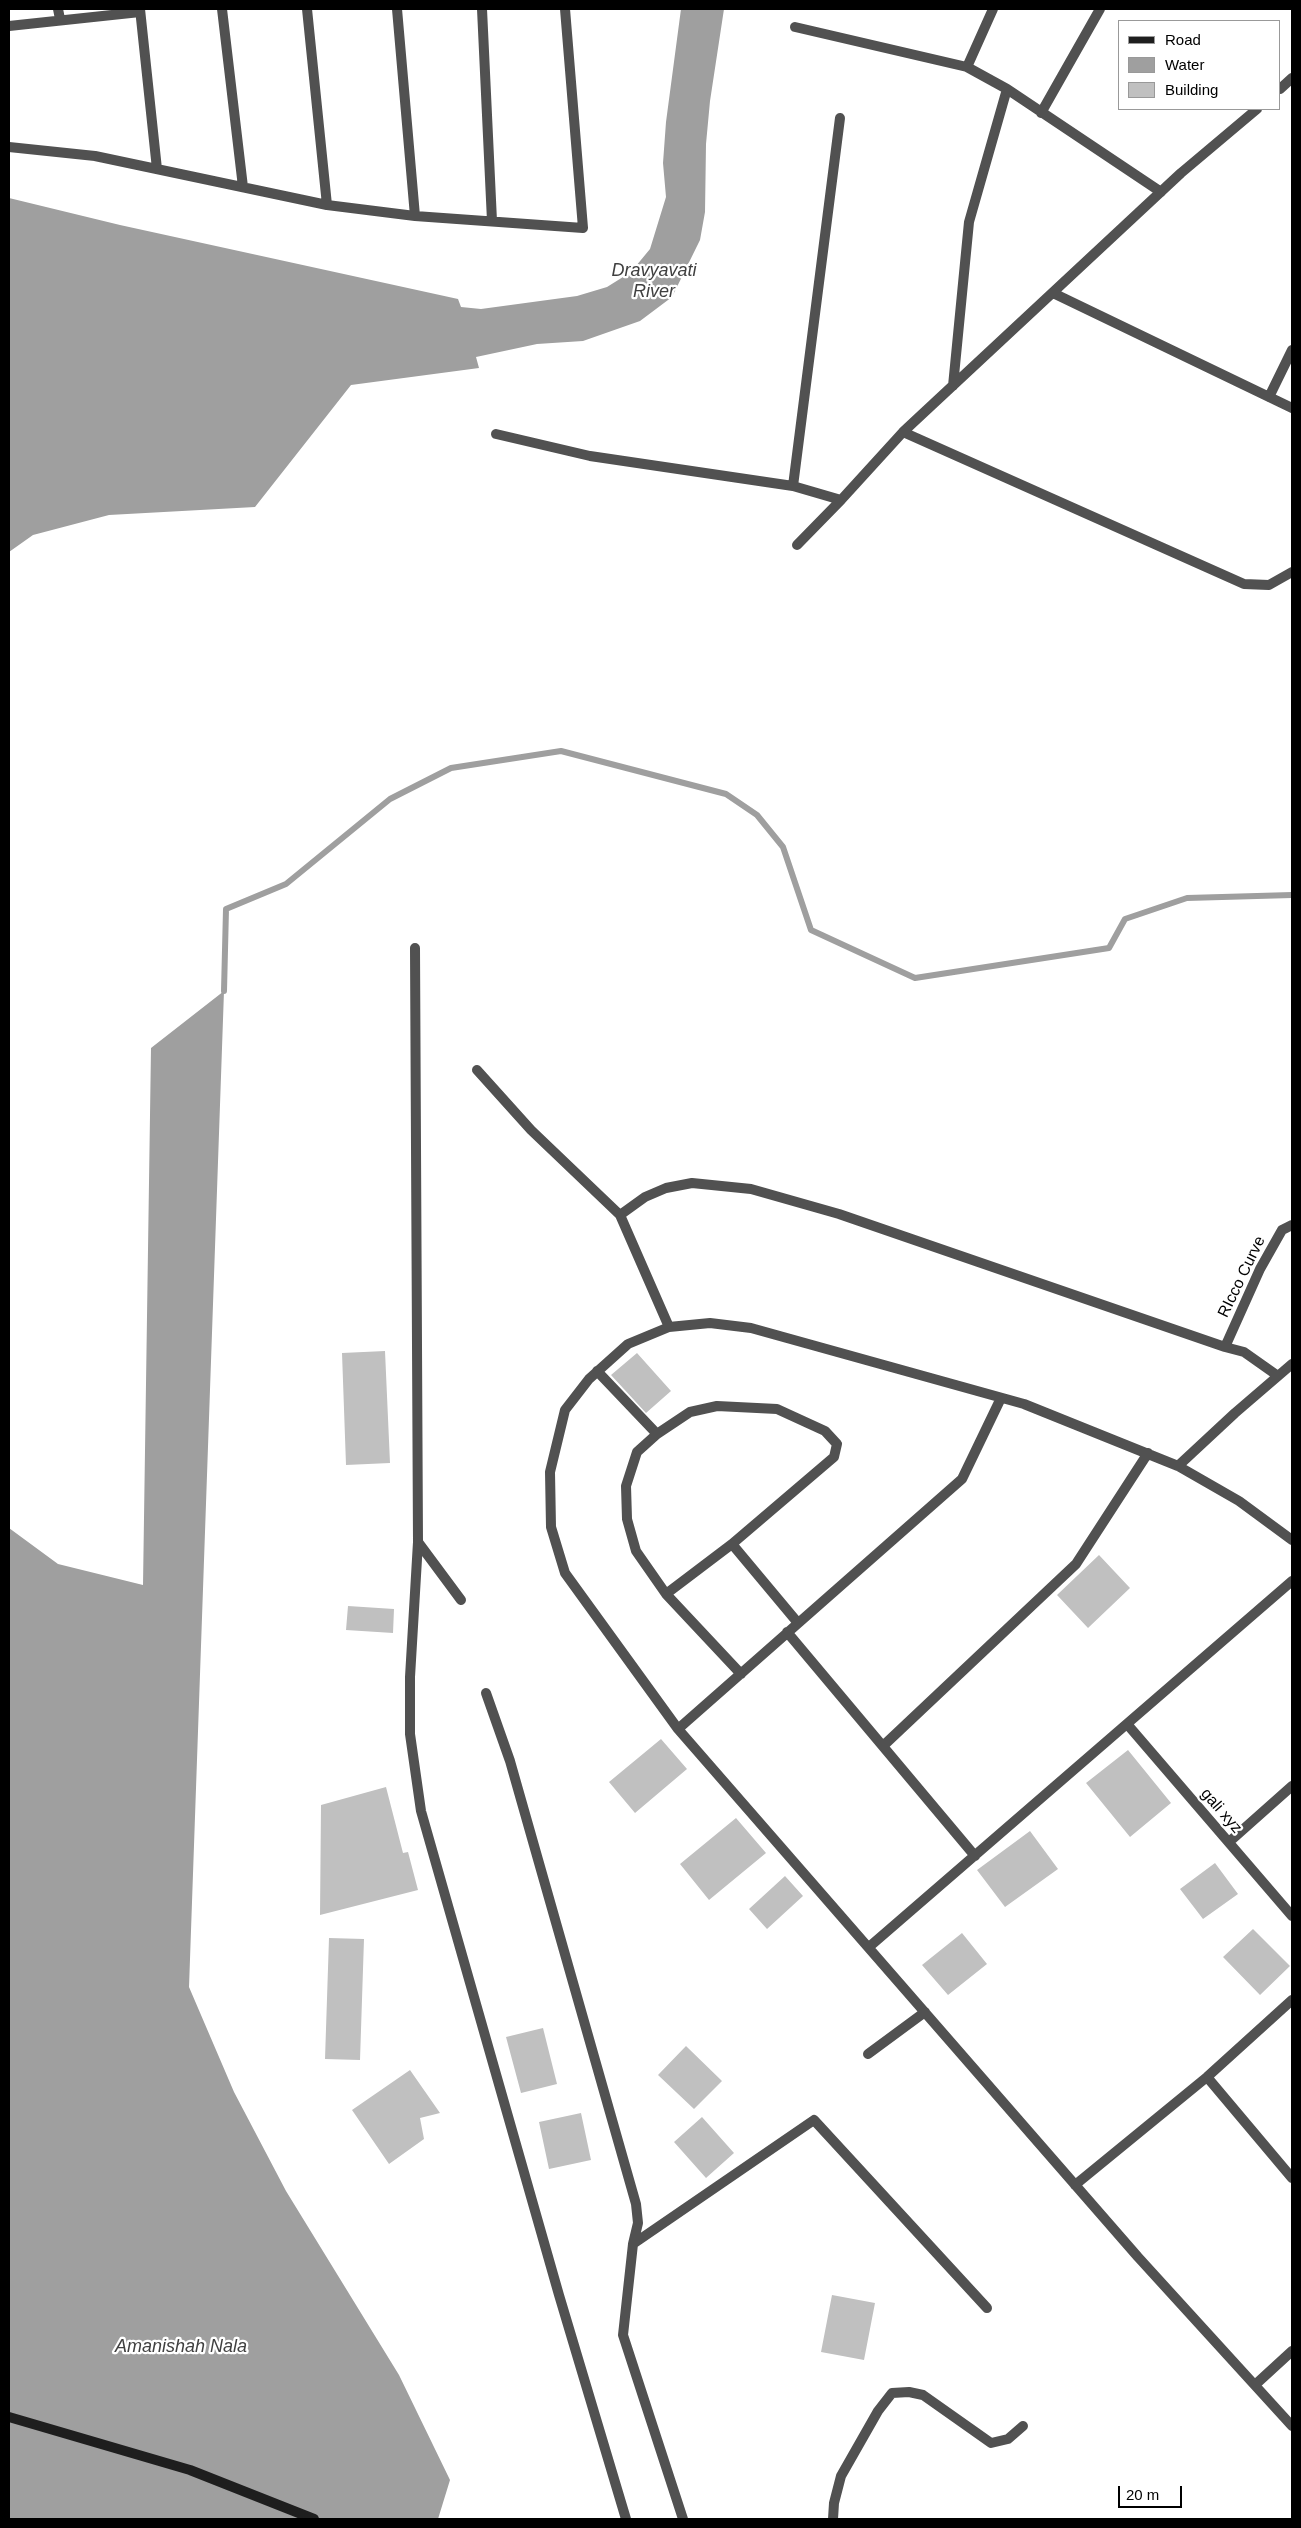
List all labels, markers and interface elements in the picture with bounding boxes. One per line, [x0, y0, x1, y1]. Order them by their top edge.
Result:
legend [1118, 20, 1281, 110]
text: Road [1165, 31, 1201, 48]
text: Water [1165, 56, 1204, 73]
text: Building [1165, 81, 1218, 98]
water label: Dravyavati River [611, 260, 697, 302]
street label: RIcco Curve [1214, 1233, 1270, 1321]
street label: gali xyz [1196, 1785, 1246, 1837]
water label: Amanishah Nala [115, 2336, 247, 2358]
scale bar [1121, 2476, 1185, 2508]
text: 20 m [1126, 2486, 1159, 2503]

